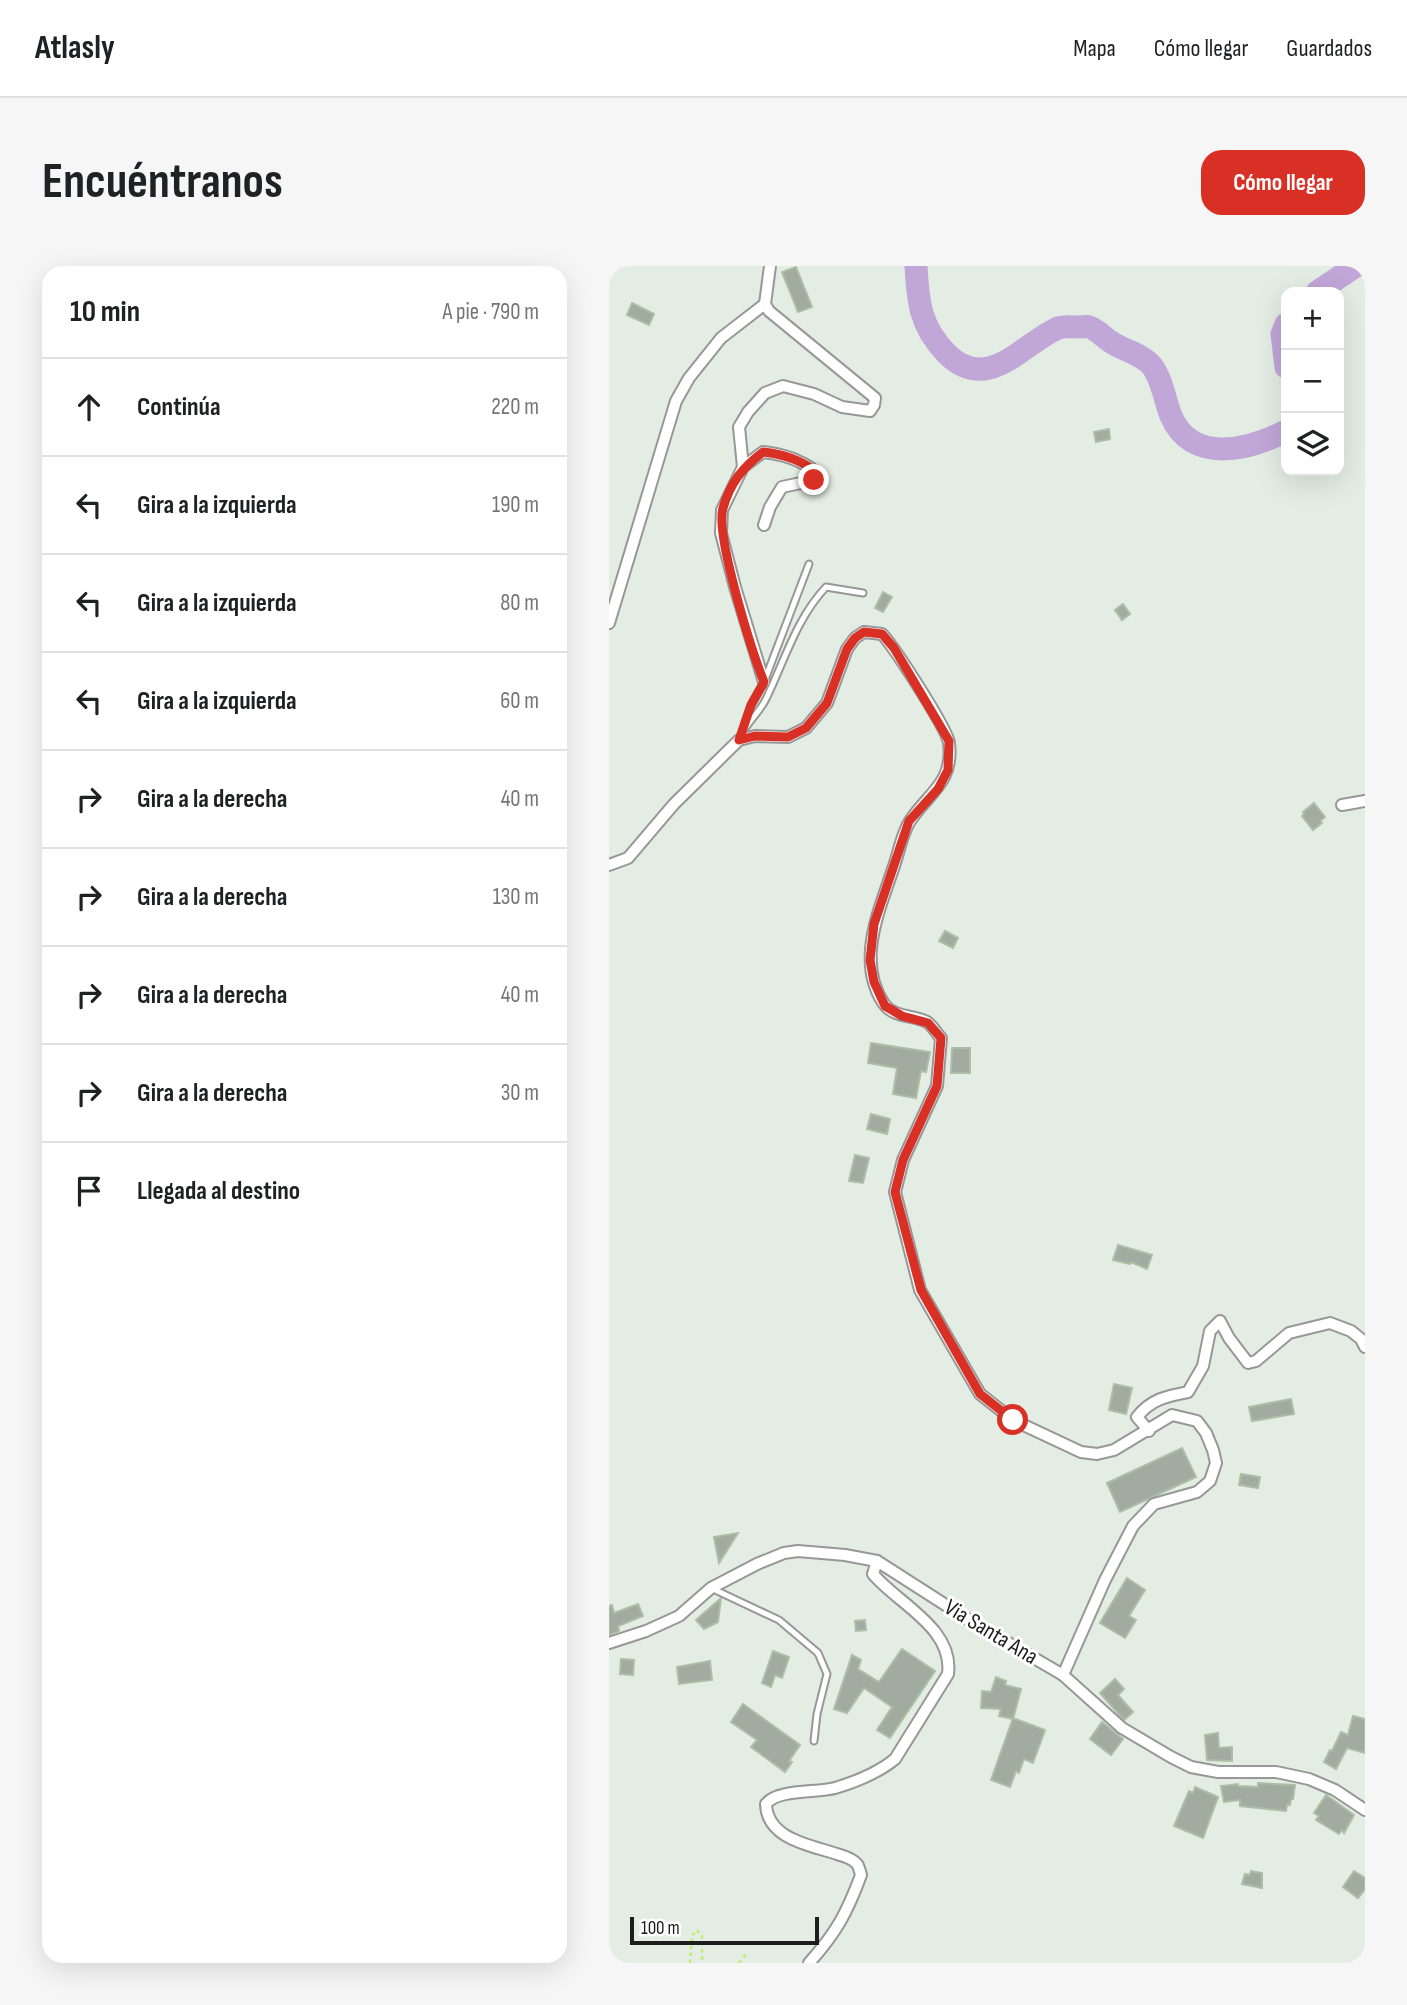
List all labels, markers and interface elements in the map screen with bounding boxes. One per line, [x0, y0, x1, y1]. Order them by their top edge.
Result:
text: Atlasly [35, 28, 115, 68]
text: Mapa [1073, 34, 1116, 63]
text: Cómo llegar [1154, 34, 1248, 63]
text: Guardados [1286, 34, 1372, 63]
button: Cómo llegar [1201, 150, 1365, 215]
text: Encuéntranos [42, 153, 283, 212]
map controls [1281, 287, 1344, 476]
button: + [1281, 287, 1344, 350]
text: 10 min [70, 294, 140, 330]
text: A pie · 790 m [442, 298, 539, 326]
button: − [1281, 350, 1344, 413]
icon: ahead [70, 388, 108, 426]
text: Continúa [137, 392, 221, 423]
text: 220 m [491, 393, 539, 421]
button: layers [1281, 413, 1344, 476]
route end [798, 464, 829, 495]
icon: left [70, 486, 108, 524]
text: Gira a la izquierda [137, 490, 297, 521]
text: 190 m [492, 491, 539, 519]
icon: left [70, 584, 108, 622]
text: Gira a la izquierda [137, 588, 297, 619]
text: 80 m [500, 589, 539, 617]
icon: left [70, 682, 108, 720]
text: Gira a la izquierda [137, 686, 297, 717]
text: 60 m [500, 687, 539, 715]
icon: right [70, 780, 108, 818]
text: Gira a la derecha [137, 784, 287, 815]
text: 40 m [501, 785, 539, 813]
icon: right [70, 878, 108, 916]
text: Gira a la derecha [137, 882, 287, 913]
text: 130 m [493, 883, 539, 911]
icon: right [70, 976, 108, 1014]
text: Gira a la derecha [137, 980, 287, 1011]
text: 40 m [501, 981, 539, 1009]
icon: right [70, 1074, 108, 1112]
text: Gira a la derecha [137, 1078, 287, 1109]
text: 30 m [501, 1079, 539, 1107]
icon: arrive [70, 1172, 108, 1210]
text: Llegada al destino [137, 1176, 300, 1207]
route start [997, 1404, 1028, 1435]
street label: Via Santa Ana [939, 1593, 1043, 1671]
scale bar [630, 1914, 819, 1946]
text: 100 m [641, 1917, 680, 1940]

